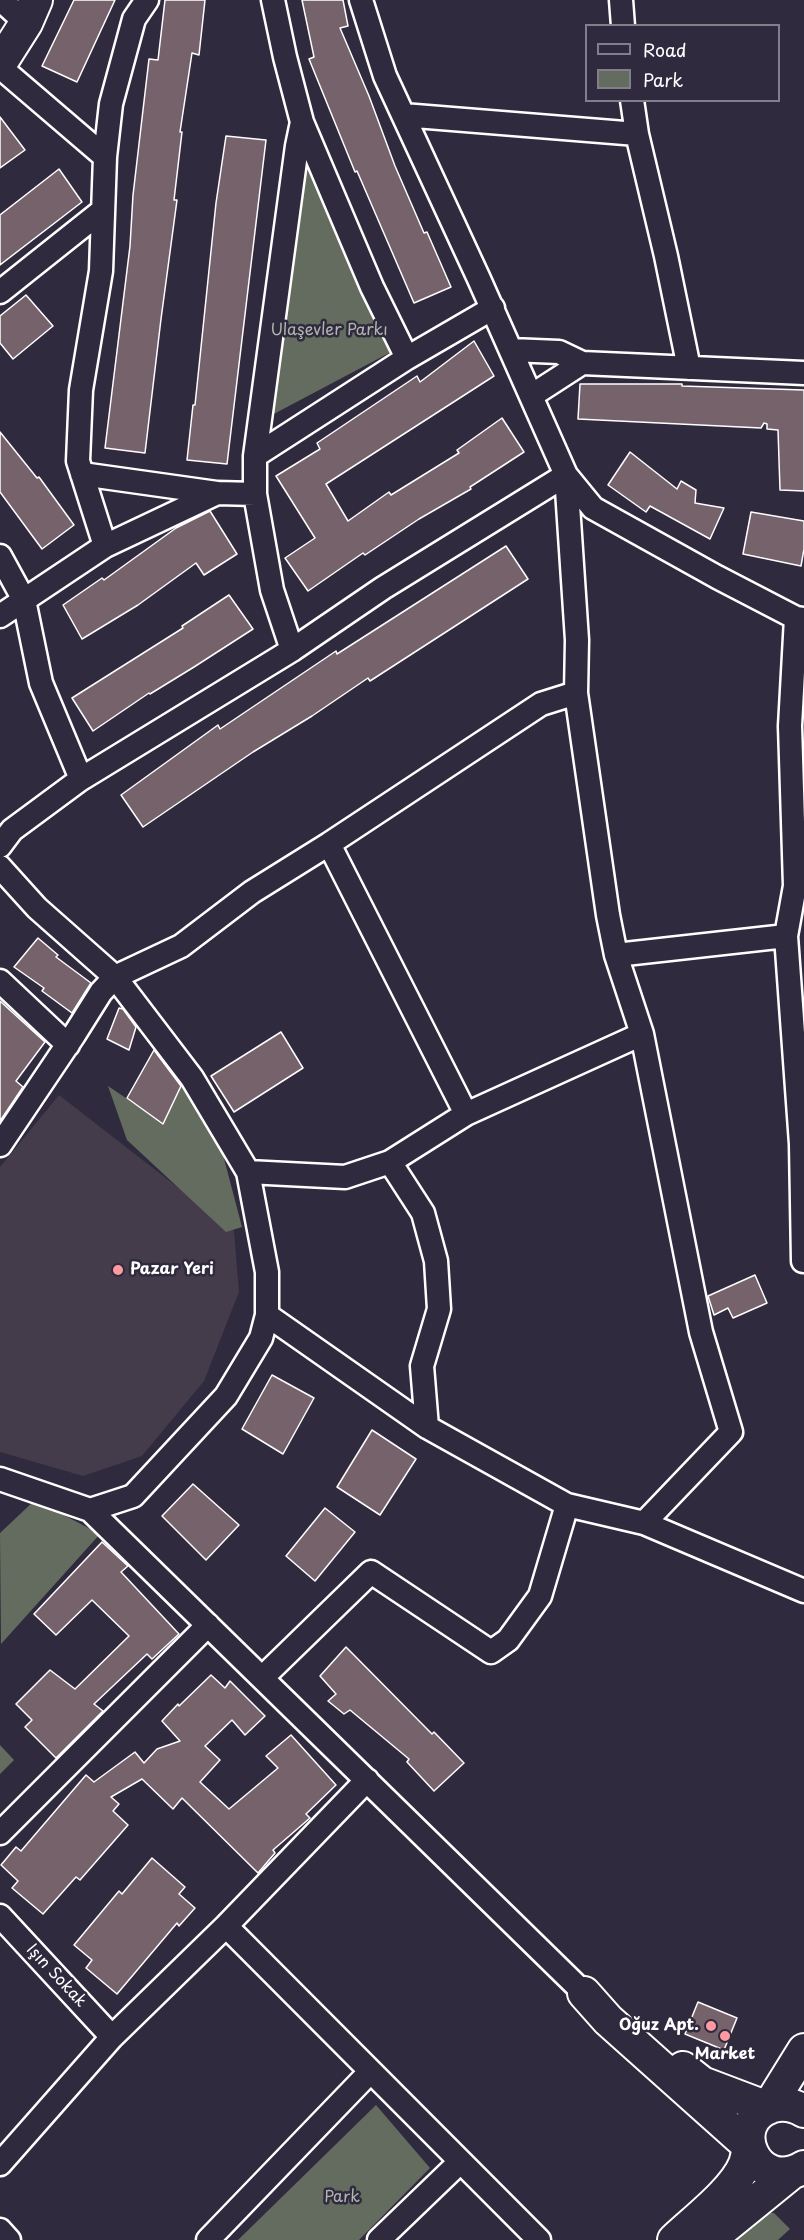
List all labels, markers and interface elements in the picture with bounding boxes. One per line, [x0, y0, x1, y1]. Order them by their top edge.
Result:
legend [585, 24, 780, 102]
text: Road [643, 36, 687, 63]
text: Park [643, 66, 683, 93]
park label: Ulaşevler Parkı [270, 321, 388, 341]
place label: Pazar Yeri [130, 1260, 214, 1280]
marker: Pazar Yeri [111, 1263, 125, 1277]
street label: Işın Sokak [22, 1940, 90, 2012]
place label: Oğuz Apt. [619, 2016, 699, 2036]
marker: Oğuz Apt. [704, 2019, 718, 2033]
marker: Market [718, 2029, 732, 2043]
place label: Market [695, 2045, 755, 2065]
park label: Park [324, 2188, 360, 2208]

